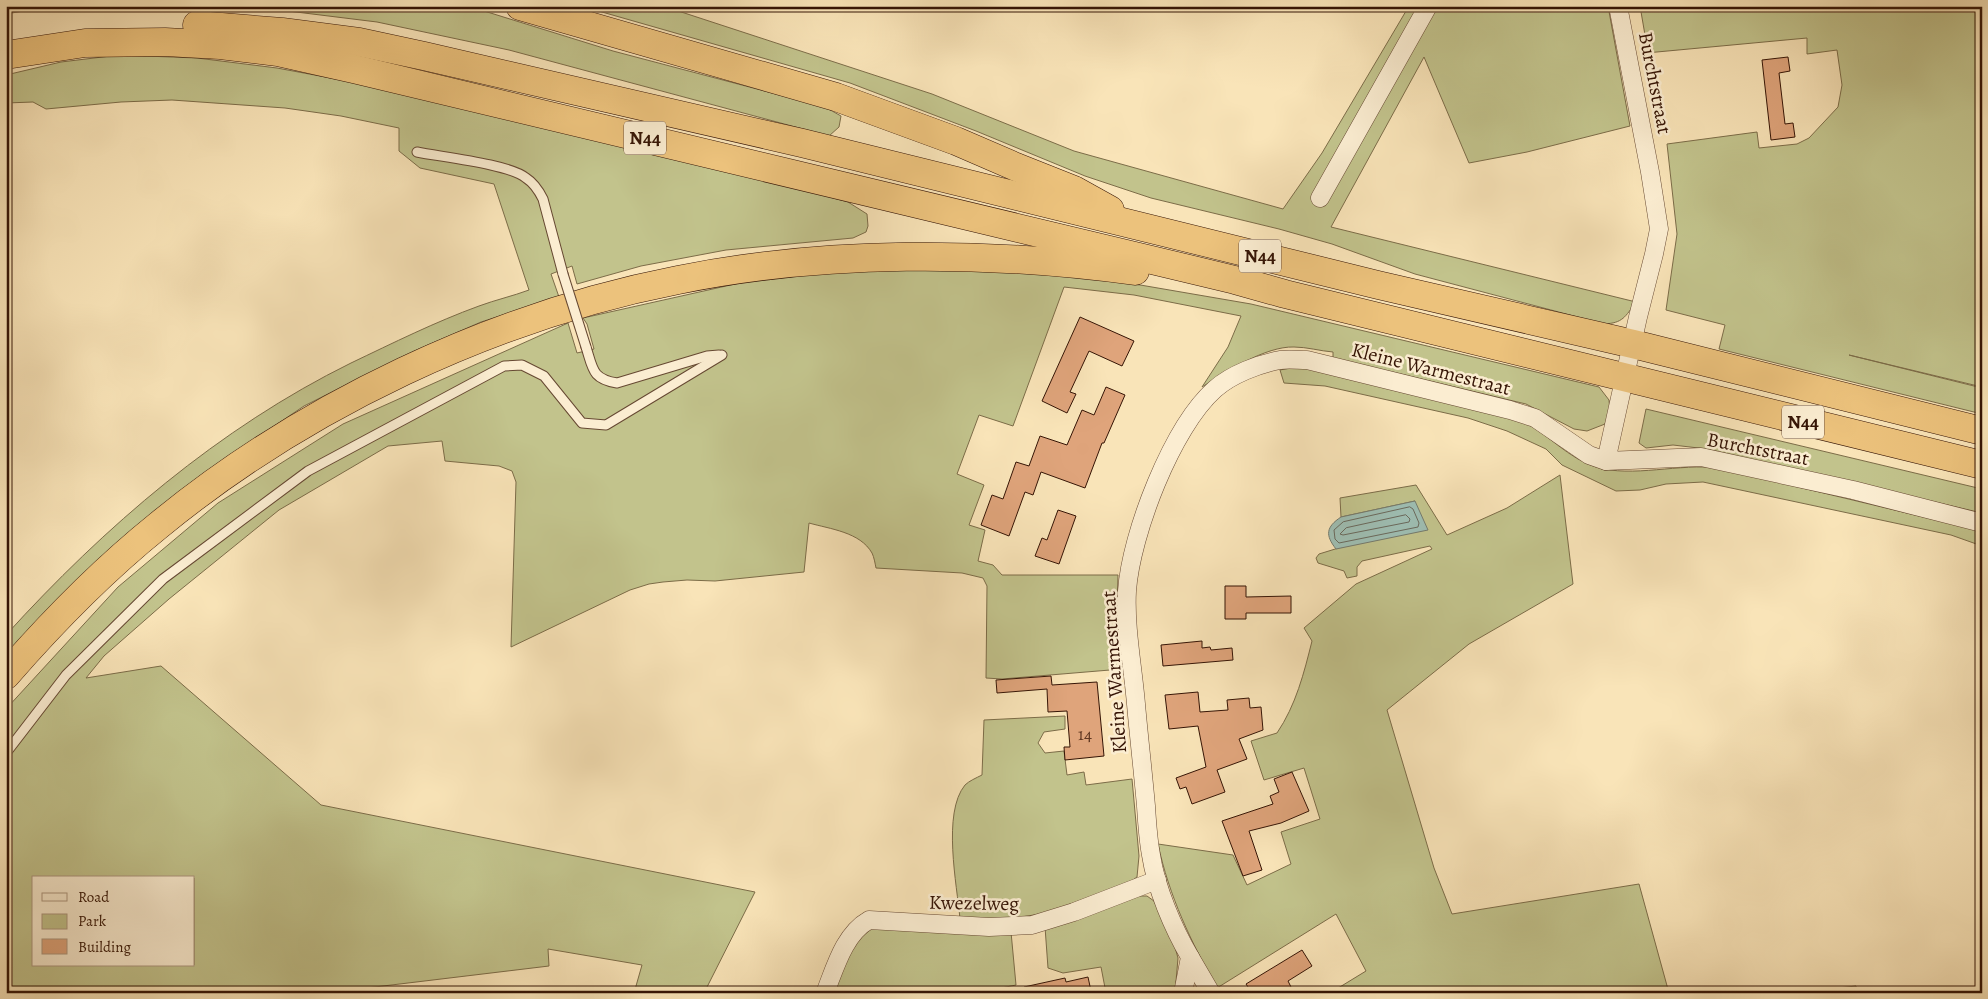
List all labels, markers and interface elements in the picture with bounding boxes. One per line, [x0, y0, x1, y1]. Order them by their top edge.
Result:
street label: Burchtstraat [1632, 30, 1678, 137]
road number: N44 [624, 122, 666, 154]
road number: N44 [1239, 240, 1281, 272]
street label: Kleine Warmestraat [1349, 336, 1514, 402]
road number: N44 [1782, 406, 1824, 438]
street label: Burchtstraat [1705, 426, 1812, 472]
street label: Kleine Warmestraat [1095, 589, 1133, 754]
house number: 14 [1078, 722, 1092, 746]
legend [32, 876, 195, 966]
text: Road [78, 887, 110, 907]
street label: Kwezelweg [929, 889, 1019, 917]
text: Park [78, 911, 107, 931]
text: Building [78, 937, 131, 957]

